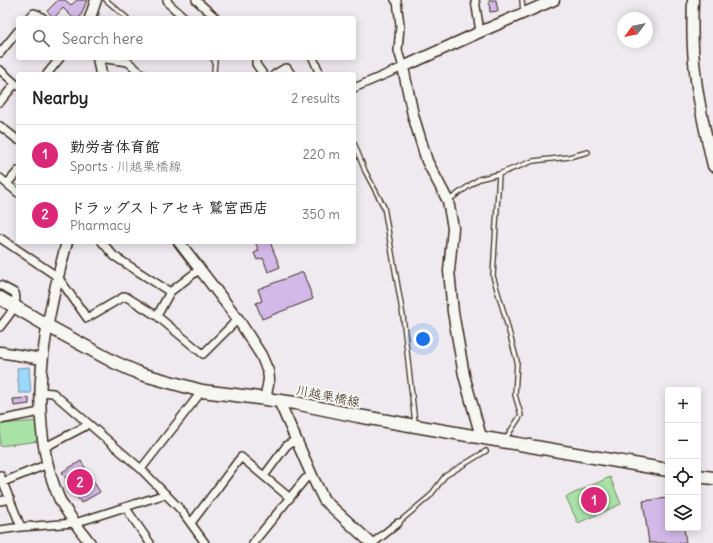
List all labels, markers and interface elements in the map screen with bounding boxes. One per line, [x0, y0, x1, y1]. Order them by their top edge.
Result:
north arrow [617, 12, 653, 48]
search box [16, 16, 356, 60]
icon: search [30, 27, 52, 49]
text: Search here [62, 29, 143, 48]
text: Nearby [32, 87, 88, 109]
text: 2 results [291, 90, 340, 107]
text: 勤労者体育館 [70, 137, 160, 156]
text: 1 [42, 146, 48, 163]
text: 220 m [303, 146, 340, 163]
text: Sports · 川越栗橋線 [70, 158, 182, 175]
text: ドラッグストアセキ 鷲宮西店 [70, 198, 269, 217]
text: 2 [41, 206, 49, 223]
text: 350 m [302, 206, 340, 223]
text: Pharmacy [70, 217, 131, 234]
your location [413, 329, 433, 349]
street label: 川越栗橋線 [294, 381, 362, 411]
map controls [665, 387, 701, 531]
button: + [665, 387, 701, 423]
button: − [665, 423, 701, 459]
button: locate [665, 459, 701, 495]
pin: 2 [67, 467, 93, 497]
pin: 1 [581, 485, 607, 515]
button: layers [665, 495, 701, 531]

